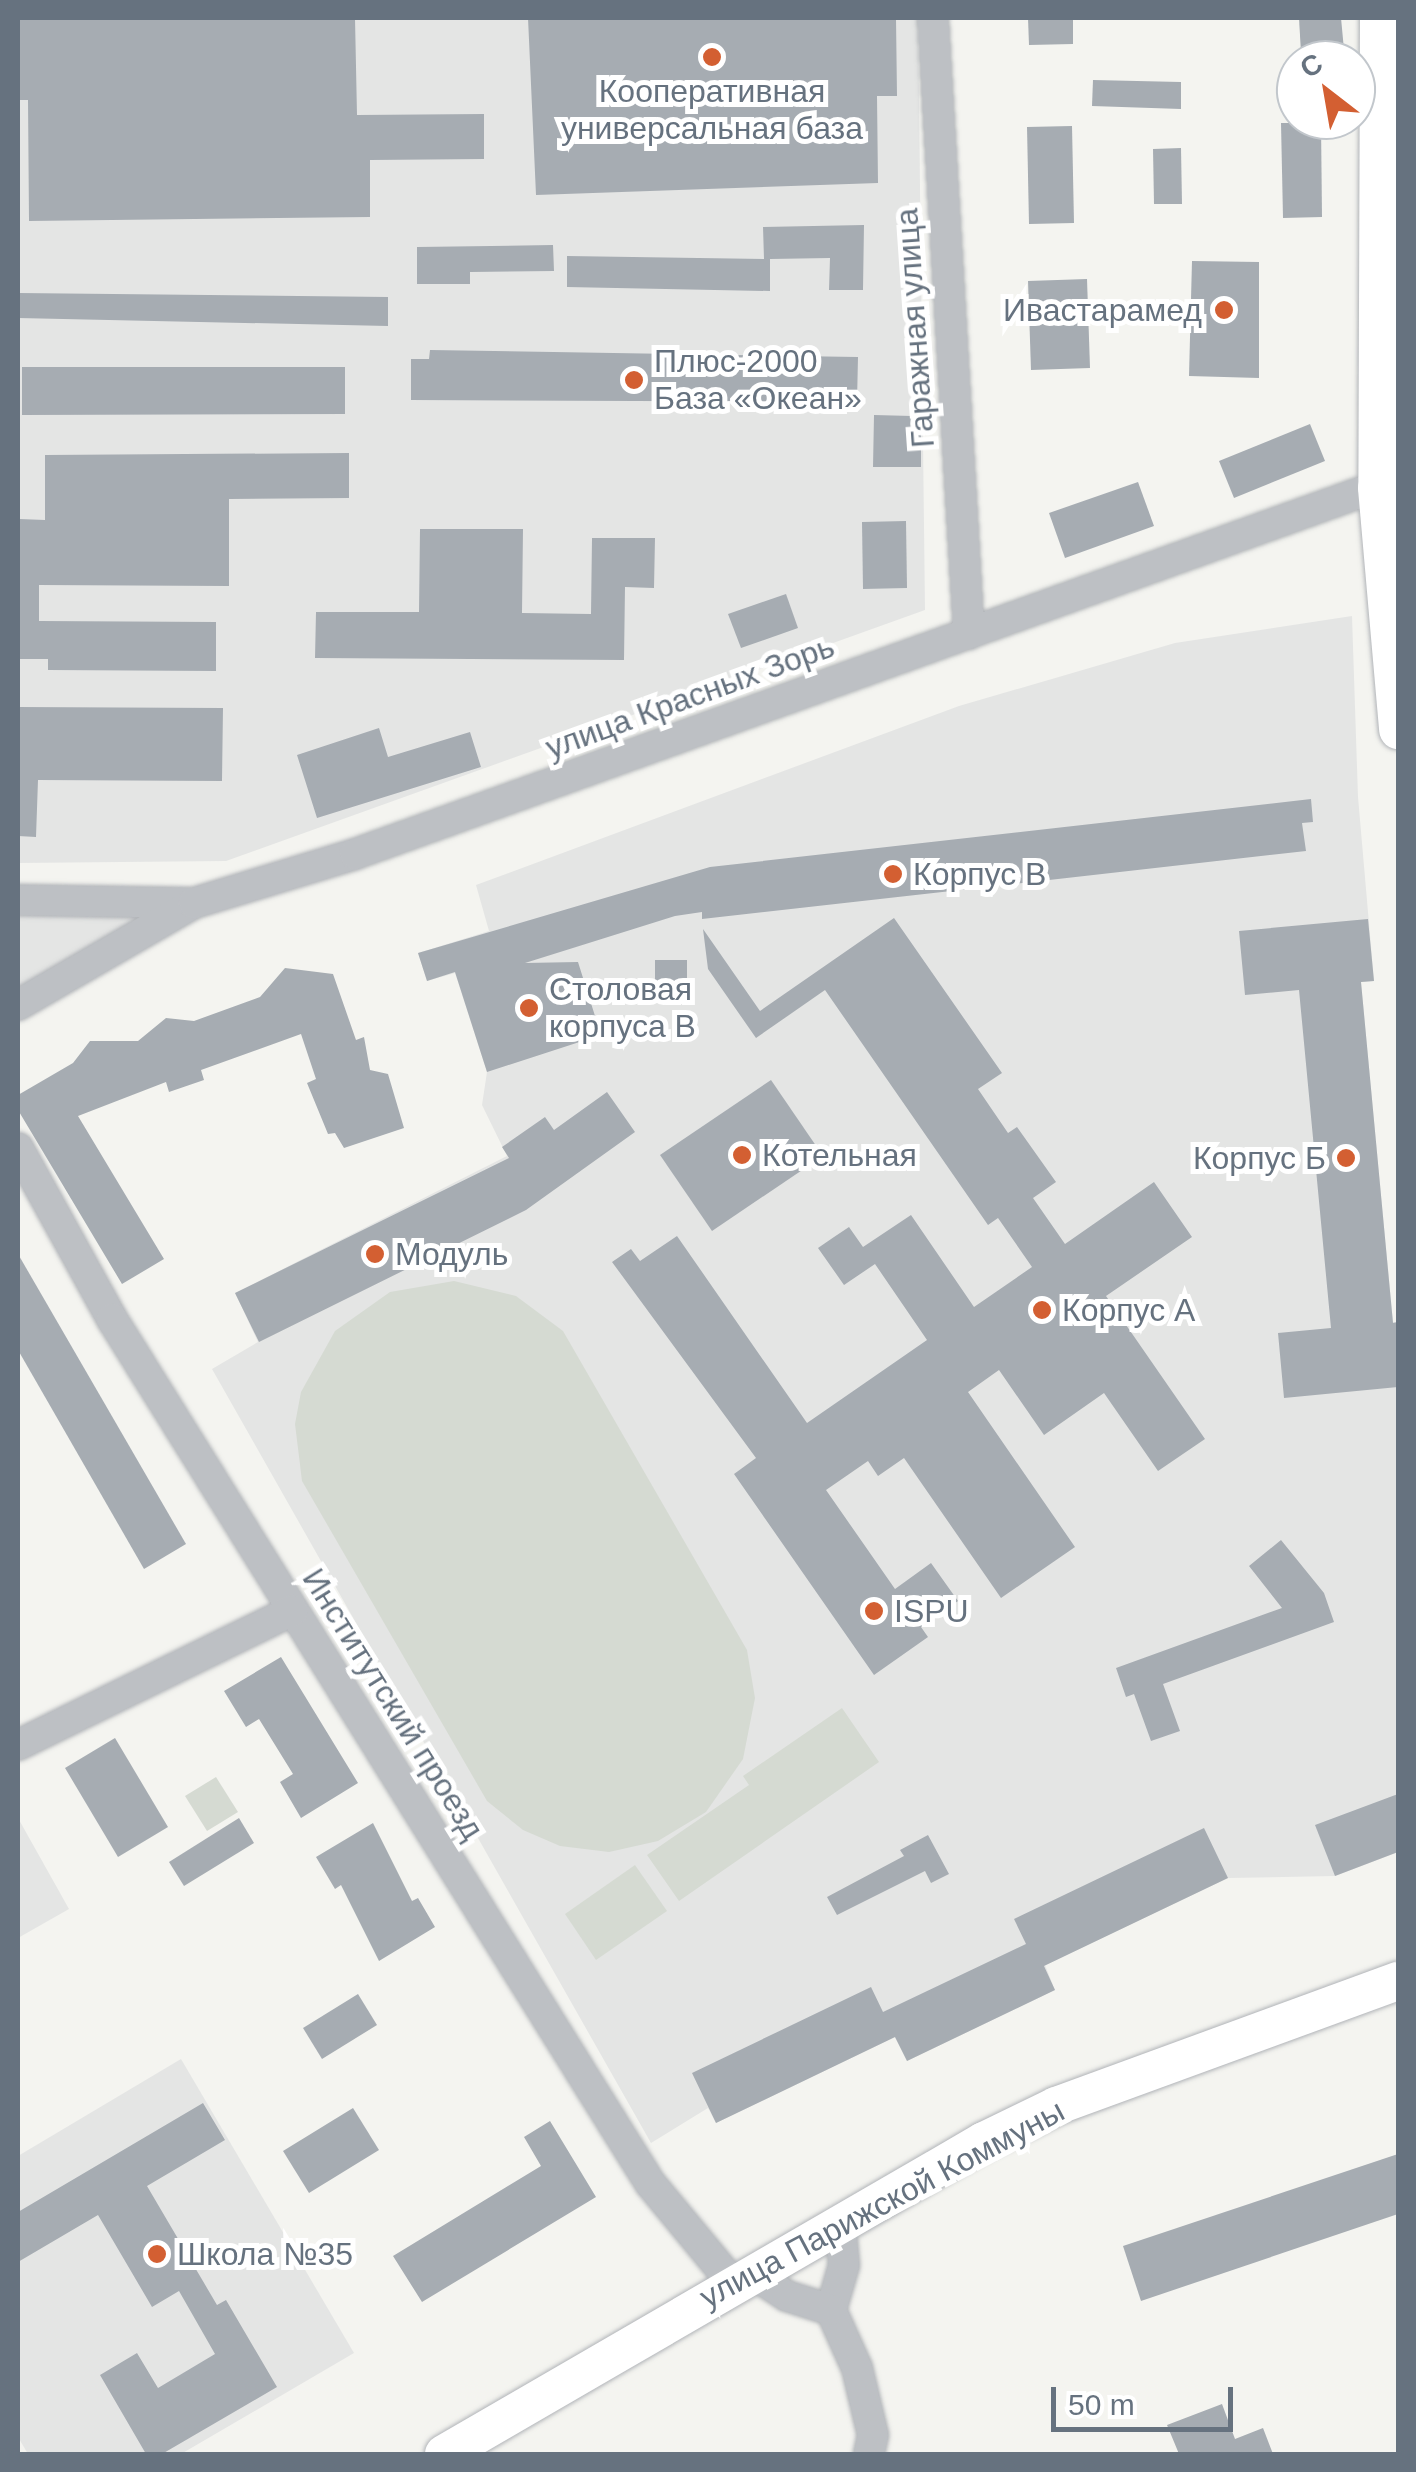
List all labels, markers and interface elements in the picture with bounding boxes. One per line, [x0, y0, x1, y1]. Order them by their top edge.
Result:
north arrow [1276, 40, 1376, 140]
marker: Кооперативная универсальная база [701, 46, 723, 68]
text: С [1295, 47, 1328, 84]
place label: Кооперативная универсальная база [561, 73, 863, 148]
street label: Гаражная улица [887, 207, 943, 449]
place label: Ивастарамед [1003, 291, 1202, 329]
marker: Ивастарамед [1211, 297, 1237, 323]
place label: Плюс-2000 База «Океан» [654, 343, 862, 418]
marker: Плюс-2000 База «Океан» [623, 369, 645, 391]
street label: улица Красных Зорь [540, 627, 840, 767]
place label: Корпус В [913, 855, 1046, 893]
marker: Корпус В [882, 863, 904, 885]
place label: Столовая корпуса В [549, 971, 696, 1046]
marker: Столовая корпуса В [518, 997, 540, 1019]
place label: Котельная [762, 1136, 917, 1174]
place label: Корпус Б [1193, 1139, 1326, 1177]
marker: Котельная [731, 1144, 753, 1166]
marker: Корпус Б [1335, 1147, 1357, 1169]
place label: Модуль [395, 1235, 508, 1273]
marker: Модуль [364, 1243, 386, 1265]
place label: Корпус А [1062, 1291, 1195, 1329]
marker: Корпус А [1031, 1299, 1053, 1321]
street label: Институтский проезд [294, 1562, 492, 1846]
place label: ISPU [894, 1592, 969, 1630]
marker: ISPU [863, 1600, 885, 1622]
street label: улица Парижской Коммуны [693, 2091, 1071, 2317]
place label: Школа №35 [177, 2235, 353, 2273]
marker: Школа №35 [146, 2243, 168, 2265]
scale bar [1056, 2367, 1238, 2429]
text: 50 m [1068, 2388, 1135, 2421]

